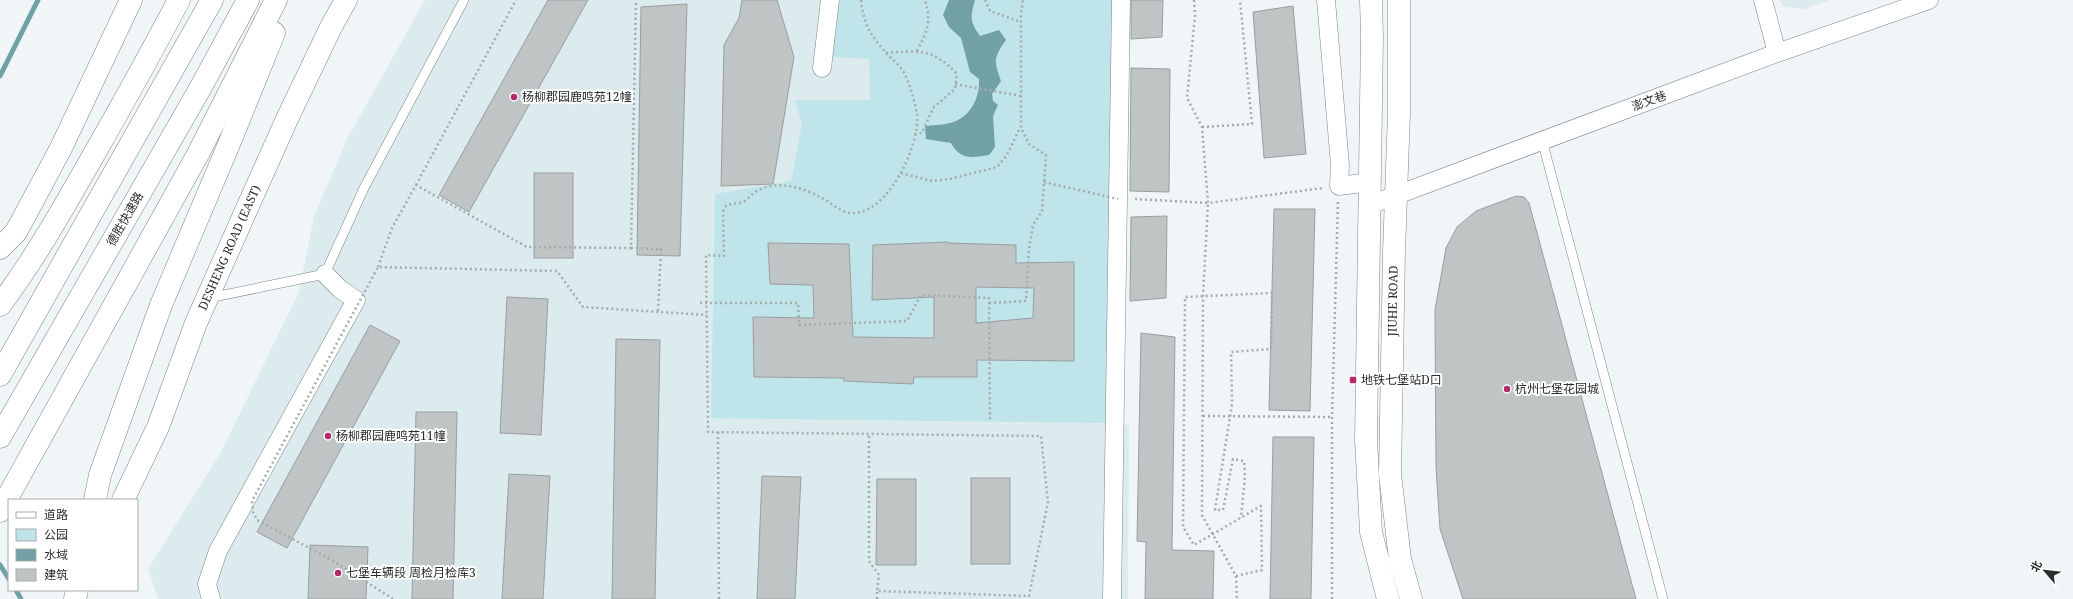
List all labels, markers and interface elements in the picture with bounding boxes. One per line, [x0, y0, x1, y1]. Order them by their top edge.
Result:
street label: 澎文巷 [1629, 86, 1669, 115]
place label: 杨柳郡园鹿鸣苑12幢 [522, 88, 631, 105]
marker: 杨柳郡园鹿鸣苑12幢 [509, 92, 519, 102]
street label: DESHENG ROAD (EAST) [194, 182, 264, 313]
street label: 德胜快速路 [102, 189, 147, 249]
street label: JIUHE ROAD [1383, 265, 1402, 338]
place label: 地铁七堡站D口 [1361, 371, 1442, 388]
marker: 地铁七堡站D口 [1348, 375, 1358, 385]
place label: 杭州七堡花园城 [1515, 380, 1599, 397]
marker: 杭州七堡花园城 [1502, 384, 1512, 394]
place label: 杨柳郡园鹿鸣苑11幢 [336, 427, 445, 444]
marker: 杨柳郡园鹿鸣苑11幢 [323, 431, 333, 441]
legend [8, 499, 138, 591]
text: 道路 [44, 506, 68, 523]
text: 公园 [44, 526, 68, 543]
text: 水域 [44, 546, 68, 563]
north arrow [2025, 551, 2065, 591]
text: 北 [2027, 558, 2045, 574]
place label: 七堡车辆段 周检月检库3 [346, 564, 476, 581]
text: 建筑 [44, 566, 68, 583]
marker: 七堡车辆段 周检月检库3 [333, 568, 343, 578]

